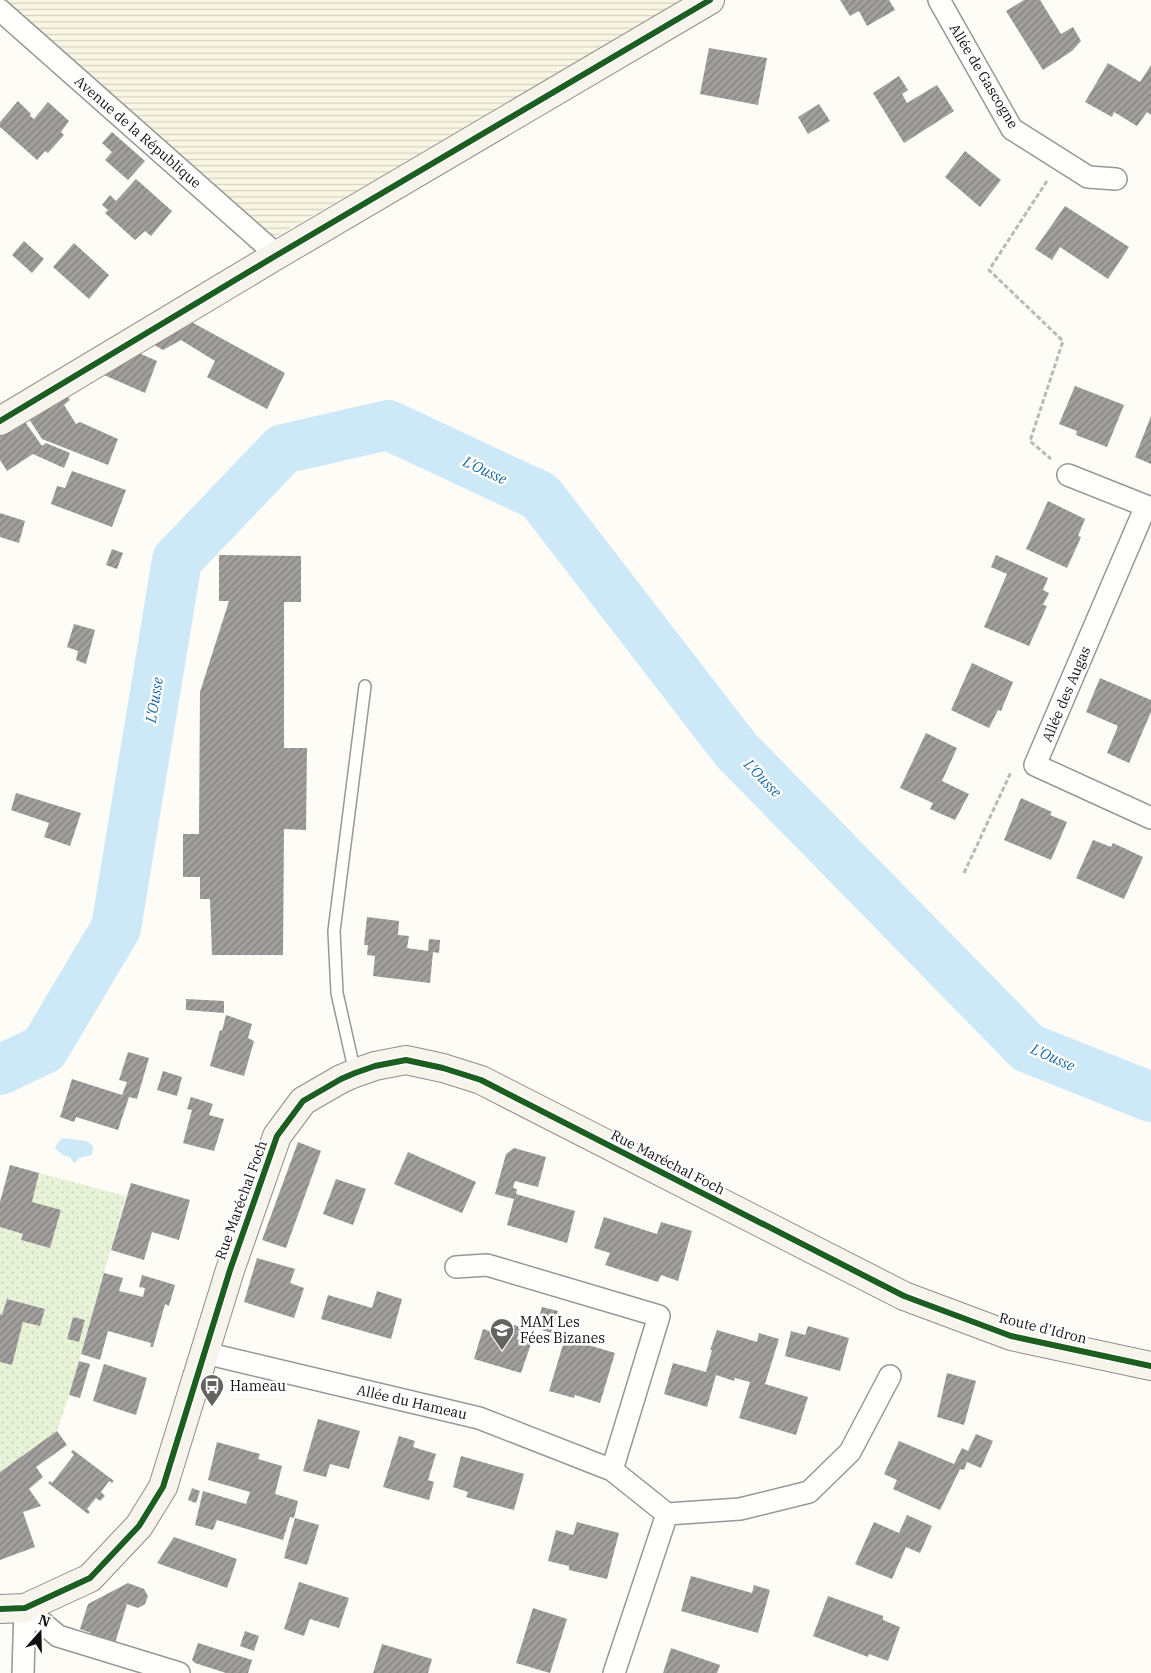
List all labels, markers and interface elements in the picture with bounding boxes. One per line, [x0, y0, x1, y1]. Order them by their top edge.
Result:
street label: Allée de Gascogne [946, 20, 1022, 132]
street label: Avenue de la République [71, 72, 205, 192]
water label: L'Ousse [459, 451, 510, 488]
street label: Allée des Augas [1038, 643, 1094, 745]
water label: L'Ousse [141, 675, 167, 725]
water label: L'Ousse [739, 754, 786, 801]
water label: L'Ousse [1027, 1039, 1078, 1075]
street label: Rue Maréchal Foch [608, 1125, 728, 1199]
street label: Rue Maréchal Foch [211, 1138, 271, 1262]
street label: Route d'Idron [997, 1308, 1089, 1348]
place label: MAM Les Fées Bizanes [520, 1313, 605, 1347]
school or university icon: MAM Les Fées Bizanes [489, 1317, 515, 1351]
bus stop icon: Hameau [199, 1373, 225, 1407]
place label: Hameau [230, 1377, 286, 1395]
street label: Allée du Hameau [355, 1381, 469, 1423]
north arrow [15, 1608, 65, 1658]
text: N [36, 1610, 53, 1631]

